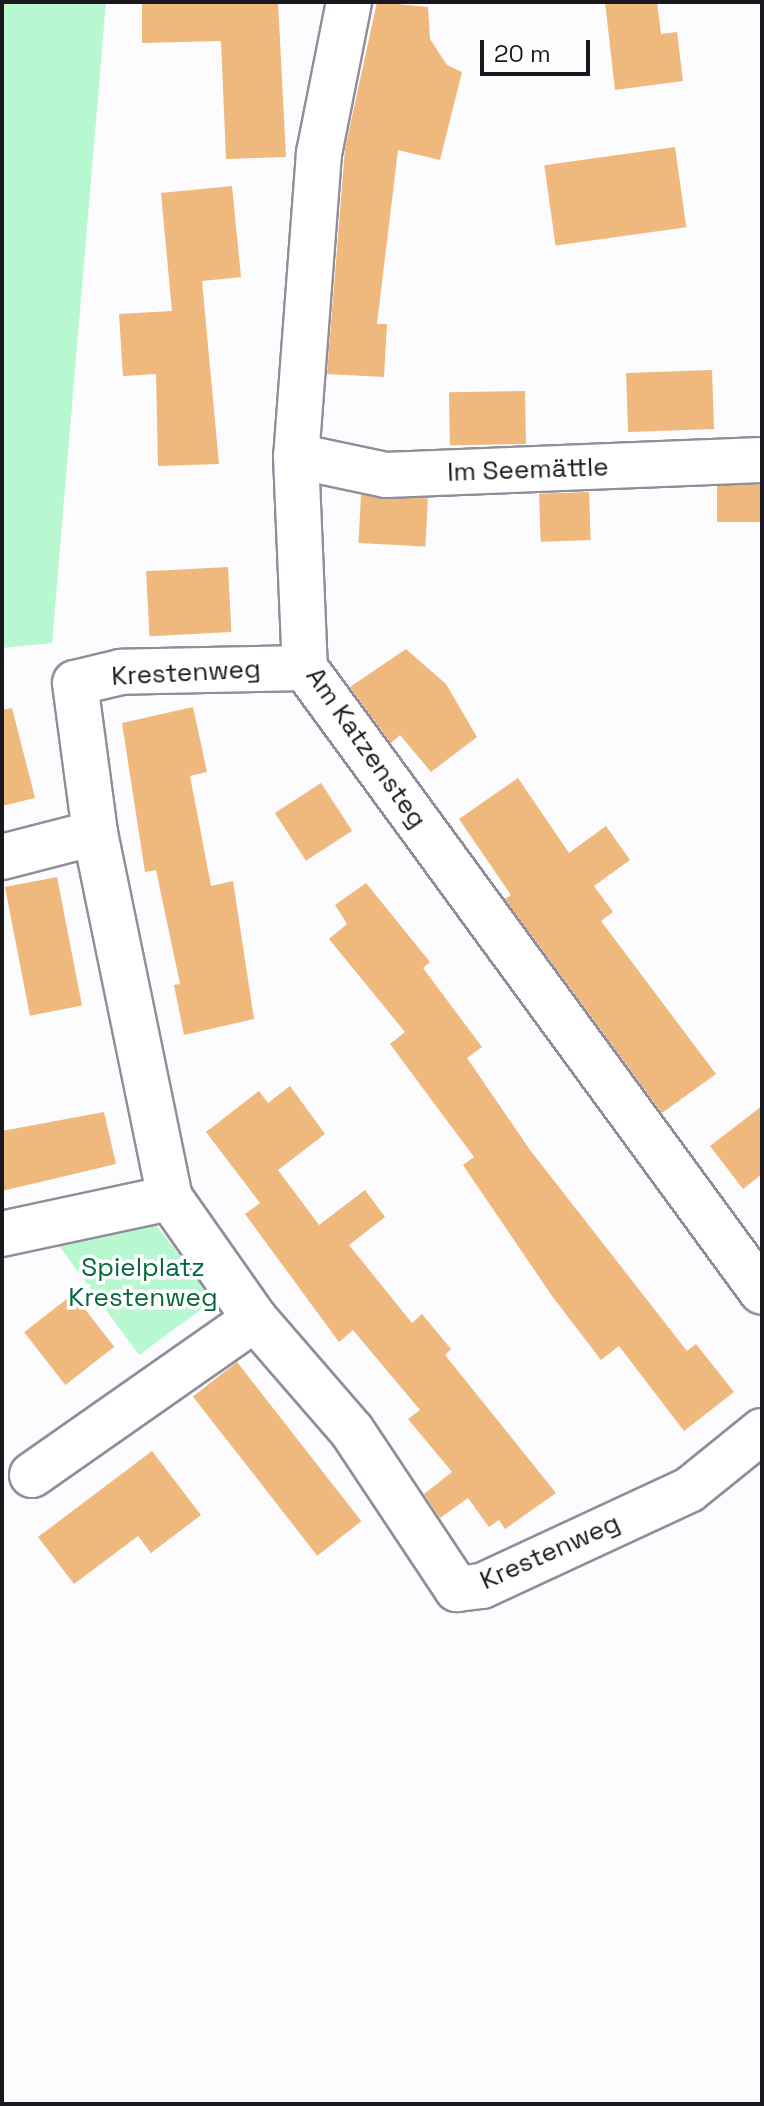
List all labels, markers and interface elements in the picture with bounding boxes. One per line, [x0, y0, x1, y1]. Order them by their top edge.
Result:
scale bar [484, 24, 594, 74]
text: 20 m [494, 38, 551, 69]
street label: Im Seemättle [447, 452, 609, 488]
street label: Krestenweg [111, 654, 261, 692]
street label: Am Katzensteg [299, 662, 433, 834]
park label: Spielplatz Krestenweg [68, 1252, 218, 1314]
street label: Krestenweg [475, 1507, 625, 1597]

